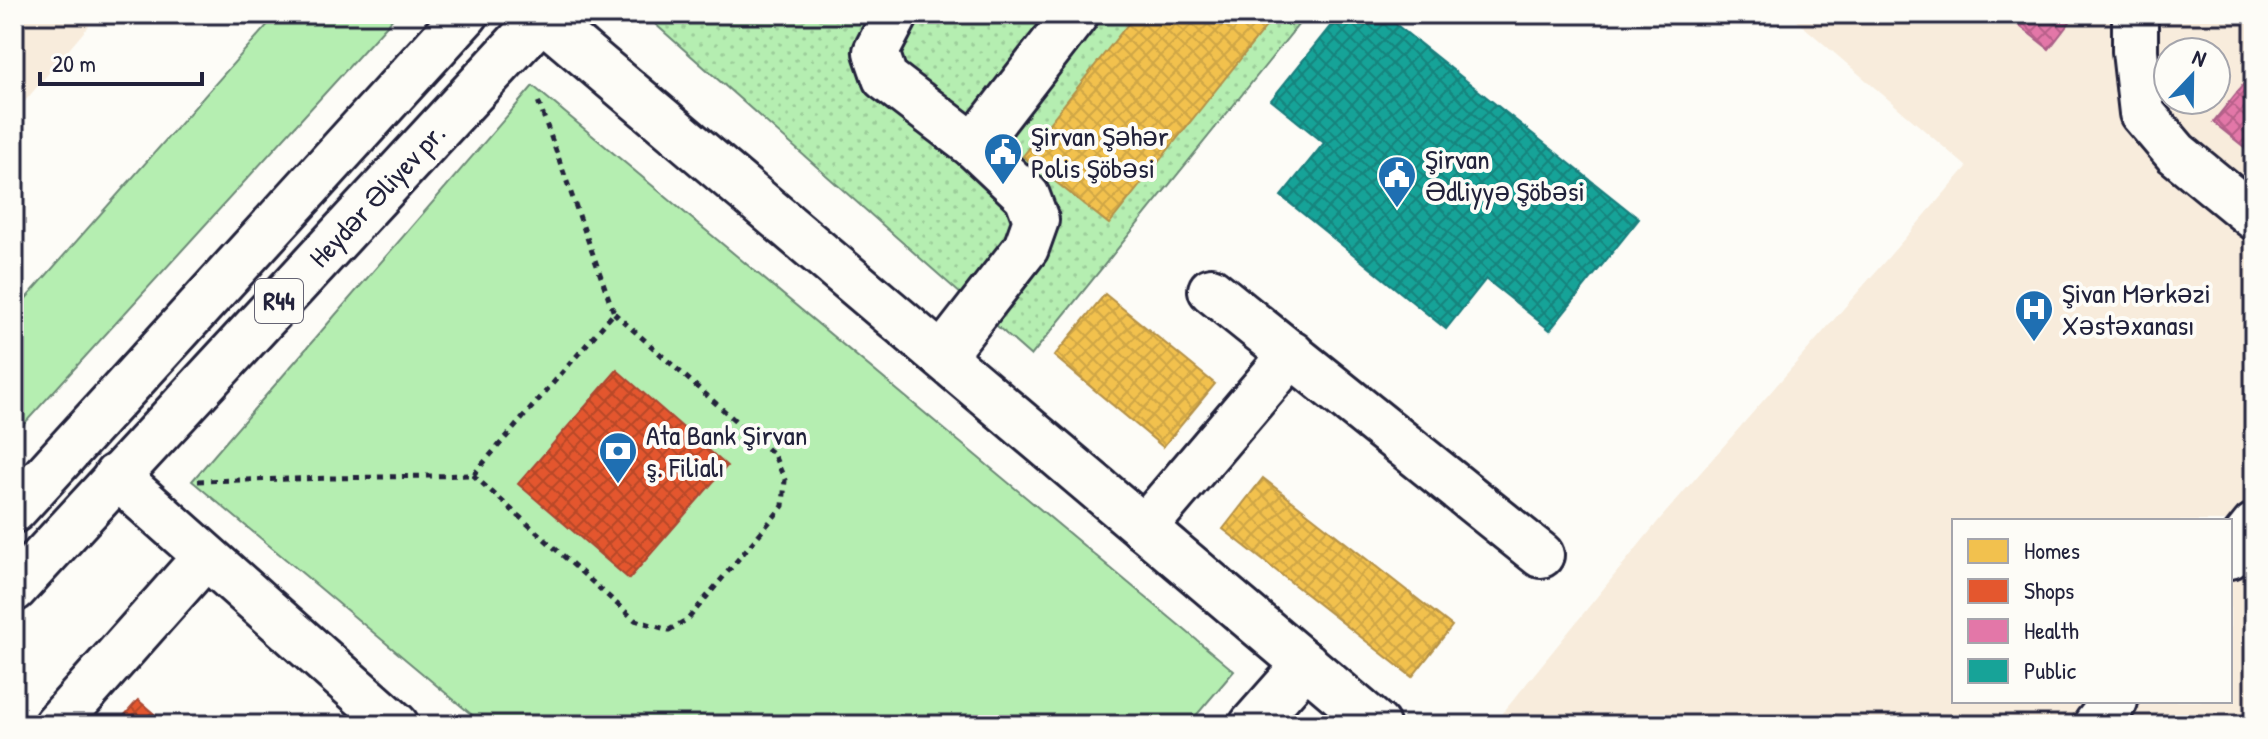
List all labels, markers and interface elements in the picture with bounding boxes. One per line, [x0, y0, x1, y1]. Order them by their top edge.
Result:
scale bar [40, 36, 202, 86]
north arrow [2152, 36, 2232, 116]
text: N [2188, 41, 2211, 74]
text: 20 m [52, 47, 96, 79]
street label: Heydər Əliyev pr. [300, 115, 454, 275]
place label: Şirvan Şəhər Polis Şöbəsi [1031, 117, 1169, 187]
public building icon: Şirvan Şəhər Polis Şöbəsi [982, 131, 1024, 186]
place label: Şirvan Ədliyyə Şöbəsi [1425, 140, 1585, 210]
public building icon: Şirvan Ədliyyə Şöbəsi [1376, 154, 1418, 209]
place label: Şivan Mərkəzi Xəstəxanası [2062, 274, 2211, 344]
road number: R44 [255, 279, 303, 323]
hospital icon: Şivan Mərkəzi Xəstəxanası [2013, 288, 2055, 343]
place label: Ata Bank Şirvan ş. Filialı [646, 416, 807, 486]
bank icon: Ata Bank Şirvan ş. Filialı [597, 430, 639, 485]
legend [1952, 519, 2232, 703]
text: Homes [2024, 534, 2080, 566]
text: Shops [2024, 574, 2074, 606]
text: Health [2024, 614, 2079, 646]
text: Public [2024, 654, 2077, 686]

